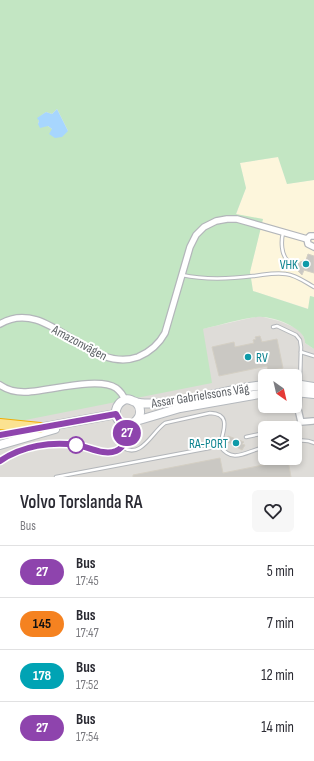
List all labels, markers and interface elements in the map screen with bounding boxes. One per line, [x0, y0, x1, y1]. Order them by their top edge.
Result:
place label: VHK [280, 257, 298, 273]
marker: VHK [301, 259, 311, 269]
street label: Amazonvägen [48, 321, 110, 364]
place label: RV [256, 350, 268, 366]
marker: RV [243, 352, 253, 362]
north arrow [258, 369, 302, 413]
map controls [258, 369, 302, 465]
street label: Assar Gabrielssons Väg [149, 380, 250, 412]
line badge: 27 [109, 420, 145, 446]
button: layers [258, 421, 302, 465]
text: 27 [121, 424, 133, 441]
unlabelled marker [67, 436, 85, 454]
place label: RA-PORT [189, 436, 228, 452]
marker: RA-PORT [231, 438, 241, 448]
button: heart [252, 490, 294, 532]
text: Volvo Torslanda RA [20, 491, 142, 514]
text: Bus [20, 518, 36, 534]
text: Bus [76, 554, 95, 573]
text: 5 min [267, 562, 294, 581]
text: 27 [36, 563, 48, 580]
text: 17:45 [76, 573, 99, 589]
text: Bus [76, 606, 95, 625]
text: 7 min [267, 614, 294, 633]
text: 145 [33, 615, 51, 632]
text: 17:47 [76, 625, 99, 641]
text: Bus [76, 658, 95, 677]
text: 12 min [261, 666, 294, 685]
text: 178 [33, 667, 51, 684]
text: 17:52 [76, 677, 99, 693]
text: Bus [76, 710, 95, 729]
text: 14 min [261, 718, 294, 737]
text: 27 [36, 719, 48, 736]
text: 17:54 [76, 729, 99, 745]

